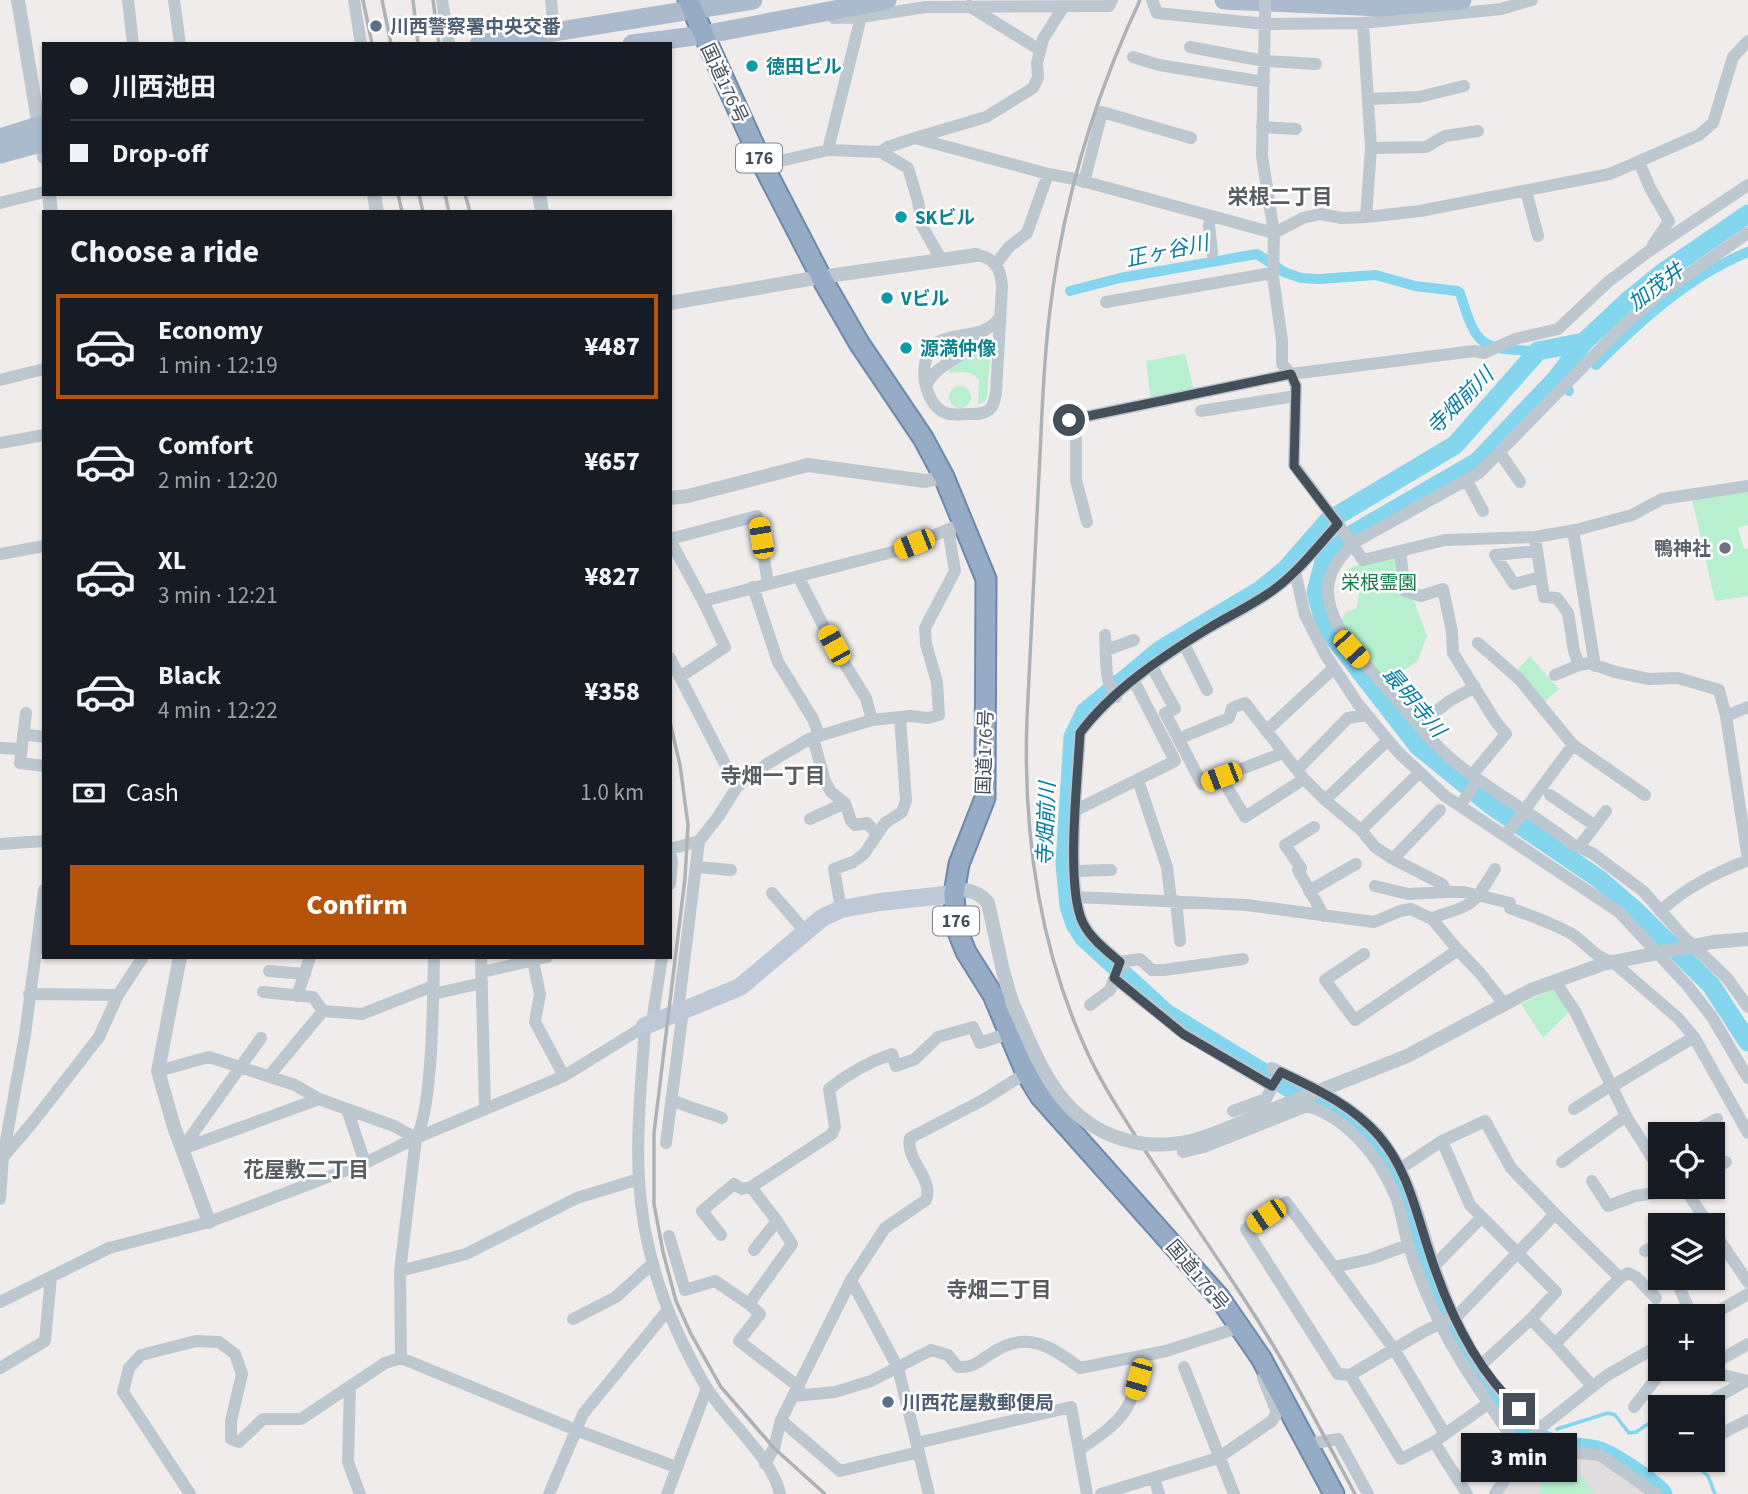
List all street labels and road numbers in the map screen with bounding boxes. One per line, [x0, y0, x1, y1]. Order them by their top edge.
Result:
street label: 国道176号 [693, 39, 754, 128]
road number: 176 [736, 144, 782, 173]
street label: 国道176号 [971, 709, 1000, 795]
road number: 176 [933, 906, 979, 936]
street label: 国道176号 [1159, 1235, 1235, 1317]

